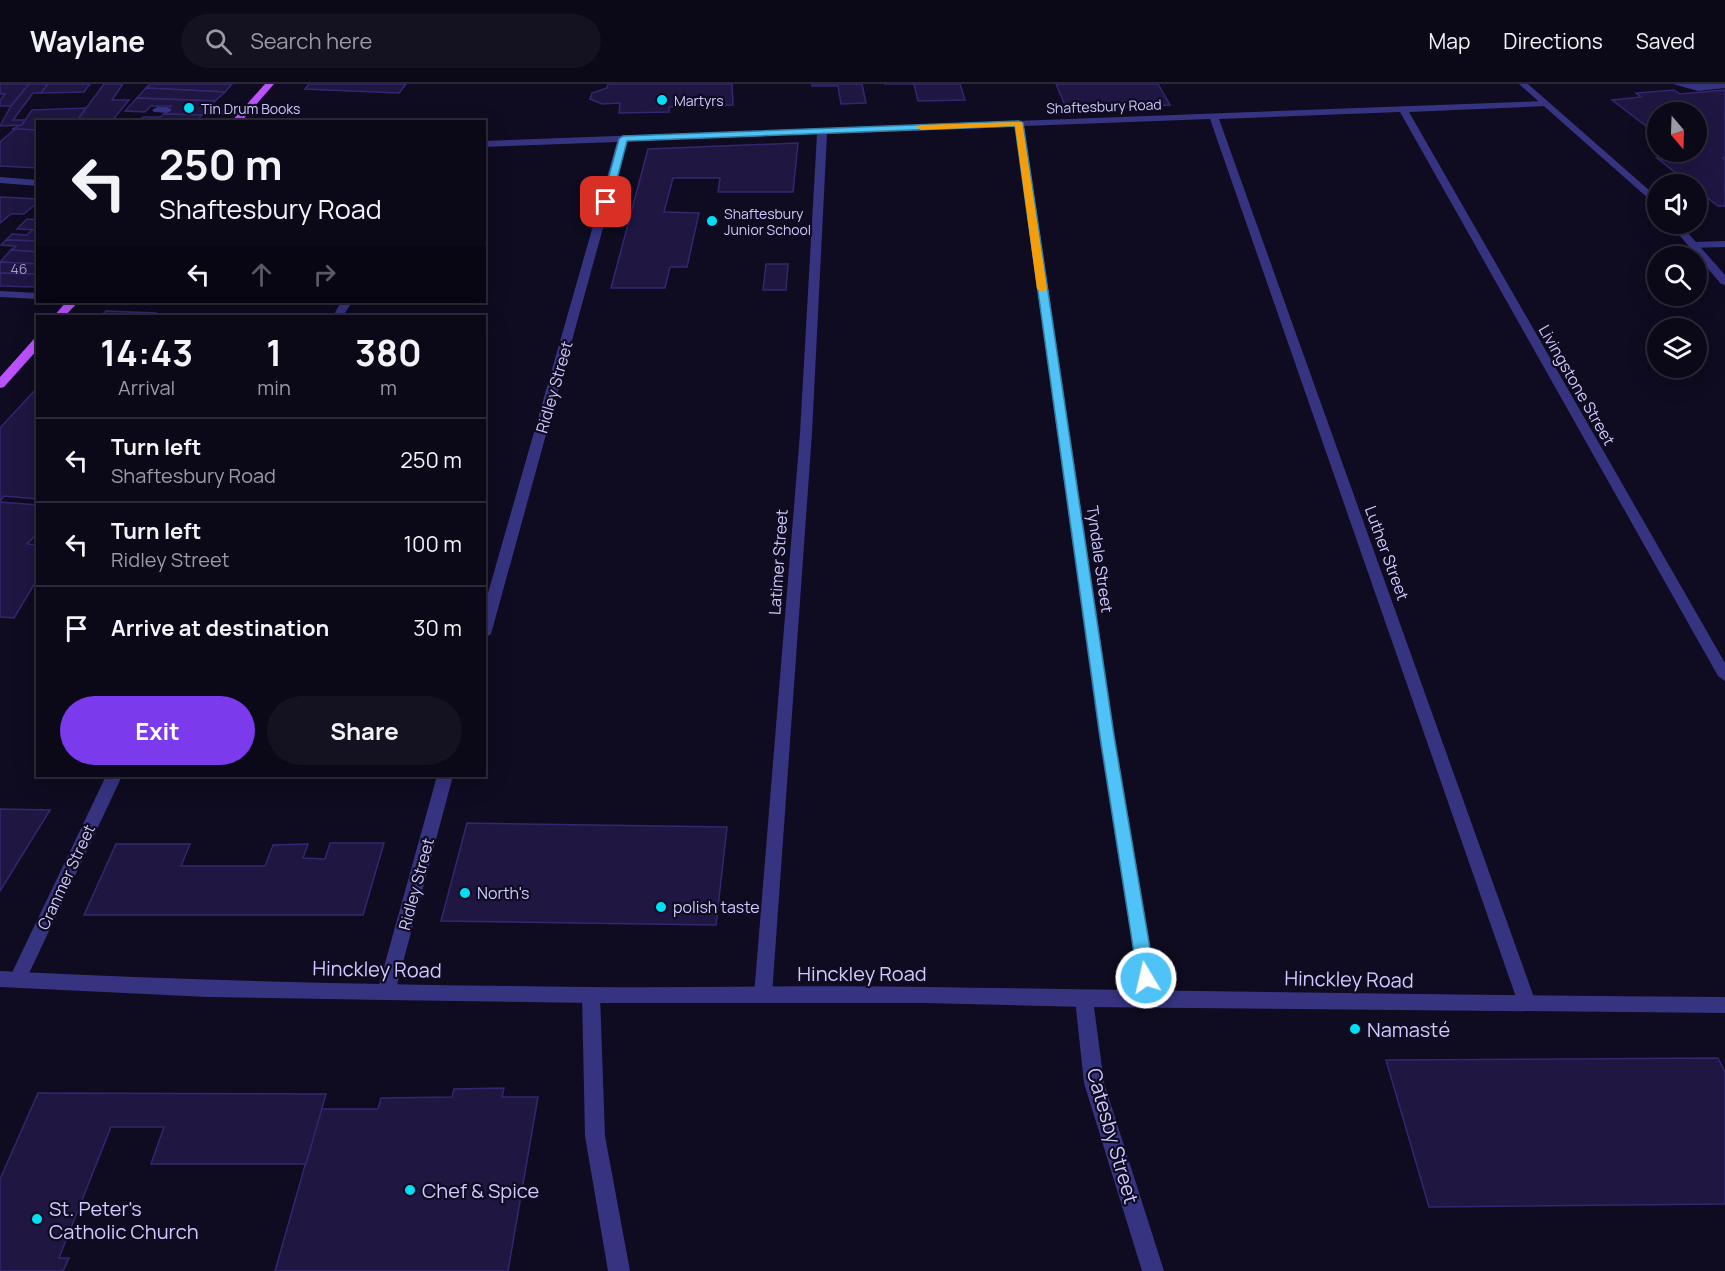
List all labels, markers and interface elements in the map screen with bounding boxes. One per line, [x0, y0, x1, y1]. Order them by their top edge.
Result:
search box [181, 14, 601, 68]
text: Waylane [30, 22, 145, 60]
icon: search [202, 25, 235, 58]
text: Search here [250, 26, 372, 56]
text: Map [1429, 27, 1470, 55]
text: Directions [1503, 27, 1603, 55]
text: Saved [1636, 27, 1695, 55]
place label: Martyrs [674, 91, 724, 110]
marker: Martyrs [655, 93, 669, 107]
street label: Shaftesbury Road [1046, 94, 1162, 118]
place label: Tin Drum Books [201, 99, 300, 118]
marker: Tin Drum Books [182, 101, 196, 115]
north arrow [1647, 102, 1707, 162]
map controls [1647, 102, 1707, 378]
text: 250 m [159, 135, 282, 193]
icon: left [60, 144, 138, 222]
button: sound [1647, 174, 1707, 234]
pin [580, 176, 631, 227]
icon: arrive [589, 185, 622, 218]
text: Shaftesbury Road [159, 190, 382, 227]
place label: Shaftesbury Junior School [724, 204, 811, 239]
marker: Shaftesbury Junior School [705, 214, 719, 228]
button: search [1647, 246, 1707, 306]
icon: left [182, 258, 215, 291]
icon: ahead [245, 258, 278, 291]
icon: right [308, 258, 341, 291]
house number: 46 [11, 259, 27, 278]
button: layers [1647, 318, 1707, 378]
street label: Livingstone Street [1534, 321, 1620, 449]
text: 14:43 [100, 328, 193, 377]
text: 1 [266, 328, 282, 377]
text: 380 [355, 328, 422, 377]
street label: Ridley Street [530, 338, 578, 436]
text: Arrival [118, 374, 175, 401]
text: min [257, 374, 291, 401]
text: m [380, 374, 397, 401]
text: Turn left [111, 432, 201, 462]
icon: left [60, 444, 93, 477]
text: 250 m [400, 445, 462, 475]
text: Shaftesbury Road [111, 462, 276, 489]
street label: Luther Street [1360, 503, 1414, 603]
street label: Tyndale Street [1082, 504, 1118, 614]
street label: Latimer Street [763, 508, 793, 616]
text: Turn left [111, 516, 201, 546]
icon: left [60, 528, 93, 561]
text: 100 m [404, 529, 462, 559]
text: Ridley Street [111, 546, 230, 573]
icon: arrive [60, 612, 93, 645]
text: Arrive at destination [111, 613, 329, 643]
text: 30 m [413, 613, 462, 643]
button: Exit [60, 696, 255, 765]
button: Share [267, 696, 462, 765]
street label: Cranmer Street [32, 821, 100, 933]
street label: Ridley Street [393, 835, 439, 933]
place label: North's [477, 882, 529, 904]
marker: North's [458, 886, 472, 900]
place label: polish taste [673, 896, 760, 918]
marker: polish taste [654, 900, 668, 914]
position arrow [1114, 946, 1178, 1010]
street label: Hinckley Road [312, 954, 442, 984]
street label: Hinckley Road [797, 960, 927, 987]
street label: Hinckley Road [1284, 964, 1414, 994]
place label: Namasté [1367, 1016, 1450, 1043]
marker: Namasté [1348, 1022, 1362, 1036]
street label: Catesby Street [1081, 1065, 1145, 1207]
place label: Chef & Spice [422, 1177, 539, 1204]
marker: Chef & Spice [403, 1183, 417, 1197]
place label: St. Peter's Catholic Church [49, 1195, 199, 1245]
marker: St. Peter's Catholic Church [30, 1212, 44, 1226]

